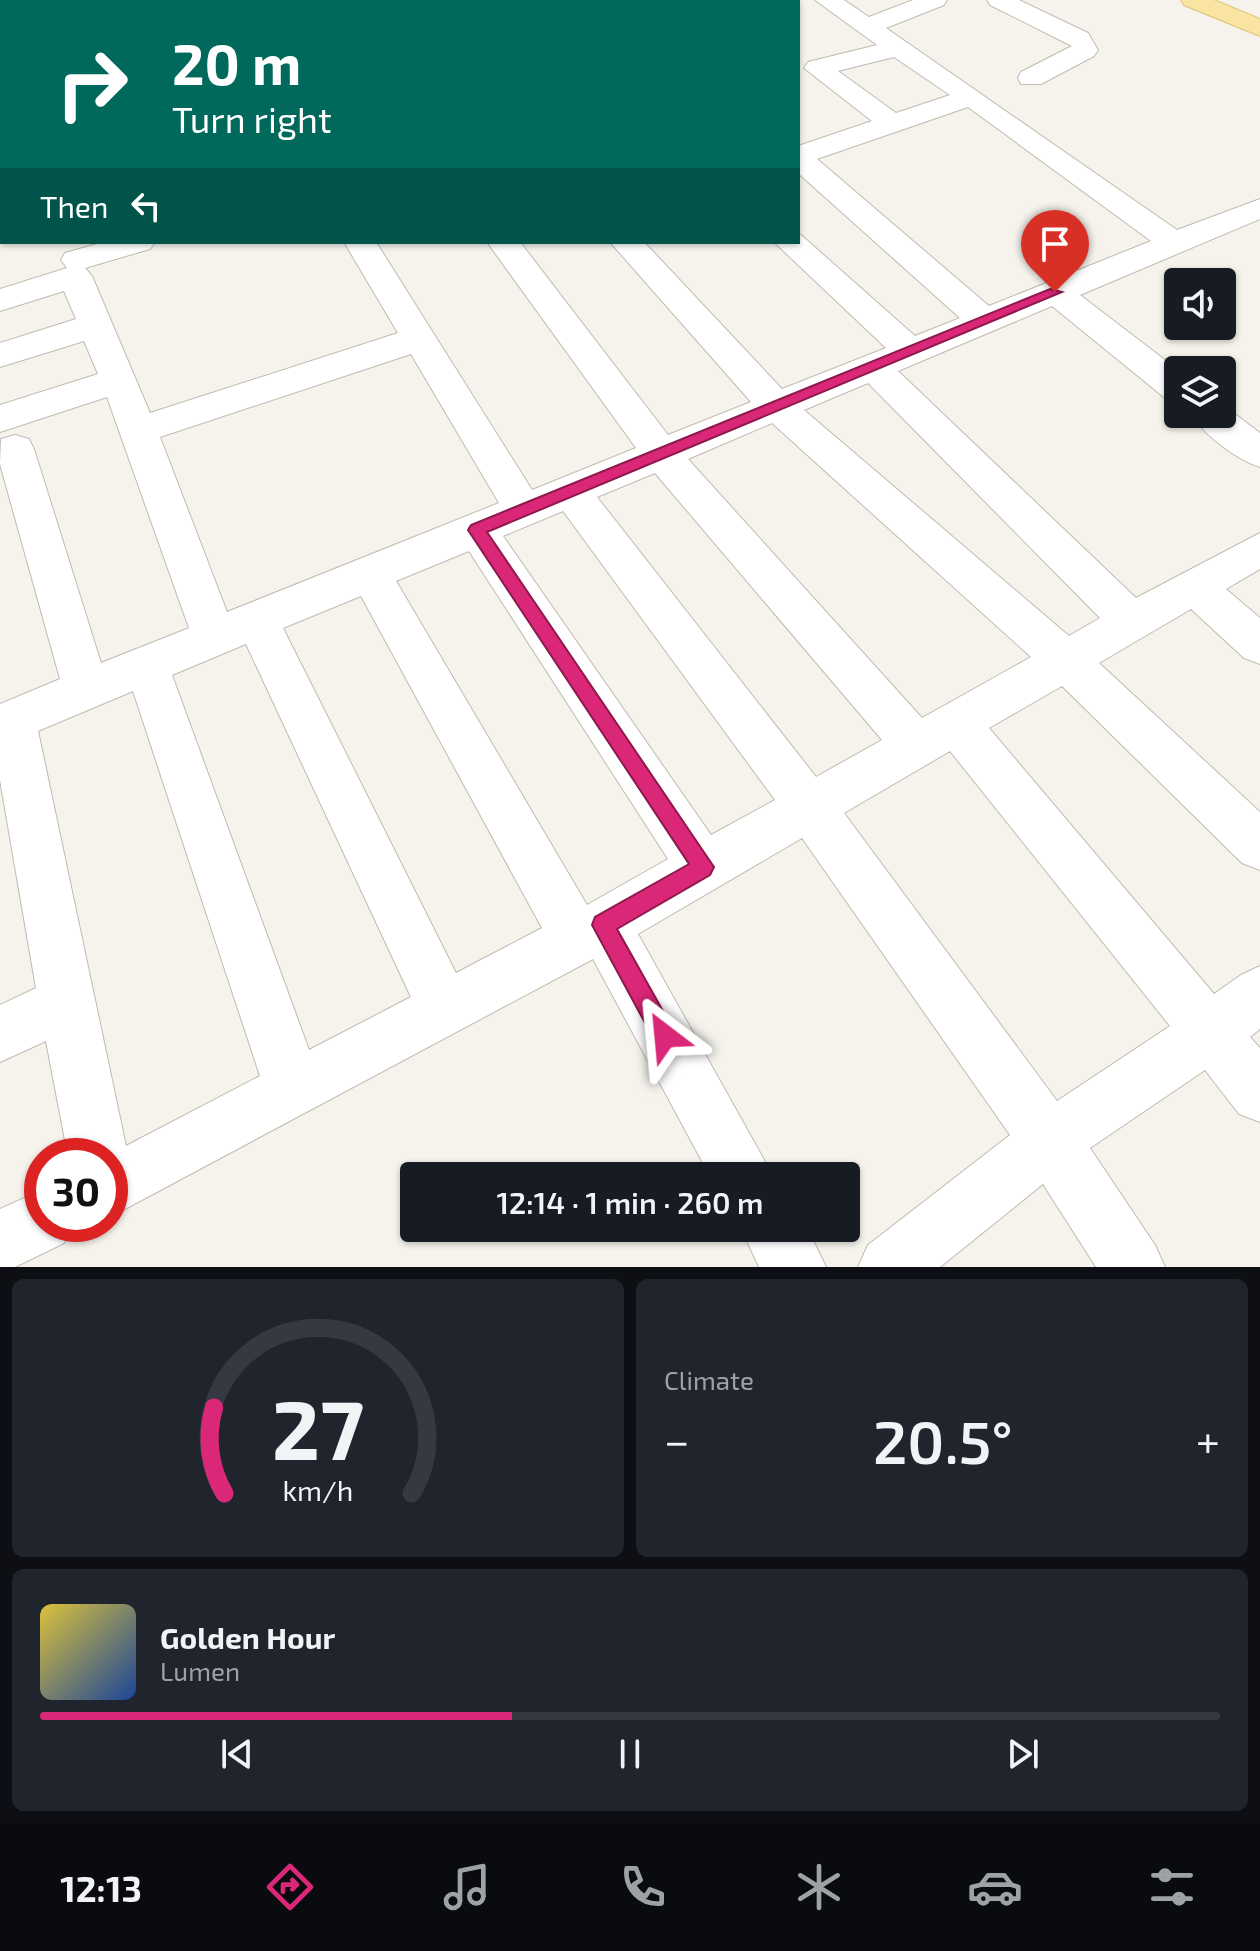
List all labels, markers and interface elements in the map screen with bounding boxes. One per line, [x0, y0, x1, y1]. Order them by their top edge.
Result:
text: 20 m [172, 29, 301, 96]
icon: right [40, 32, 144, 136]
text: Turn right [172, 97, 332, 140]
icon: left [124, 184, 168, 228]
text: Then [40, 188, 108, 224]
pin [1021, 210, 1089, 292]
icon: arrive [1033, 222, 1077, 266]
map controls [1164, 268, 1236, 428]
button: sound [1164, 268, 1236, 340]
button: layers [1164, 356, 1236, 428]
position arrow [623, 994, 707, 1078]
speed limit sign: 30 [24, 1138, 128, 1242]
text: 12:14 · 1 min · 260 m [497, 1184, 763, 1220]
text: Climate [664, 1364, 754, 1395]
text: 27 [272, 1377, 364, 1477]
text: 20.5° [873, 1404, 1013, 1476]
text: − [664, 1413, 690, 1466]
text: + [1196, 1413, 1220, 1466]
text: km/h [283, 1472, 353, 1507]
text: Golden Hour [160, 1619, 335, 1655]
text: Lumen [160, 1655, 240, 1686]
icon: previous [215, 1732, 259, 1776]
icon: pause [608, 1732, 652, 1776]
icon: next [1001, 1732, 1045, 1776]
icon: directions [262, 1859, 318, 1915]
icon: music [439, 1859, 495, 1915]
icon: phone [615, 1859, 671, 1915]
icon: climate [791, 1859, 847, 1915]
icon: car [967, 1859, 1023, 1915]
icon: filters [1144, 1859, 1200, 1915]
text: 12:13 [60, 1866, 142, 1909]

